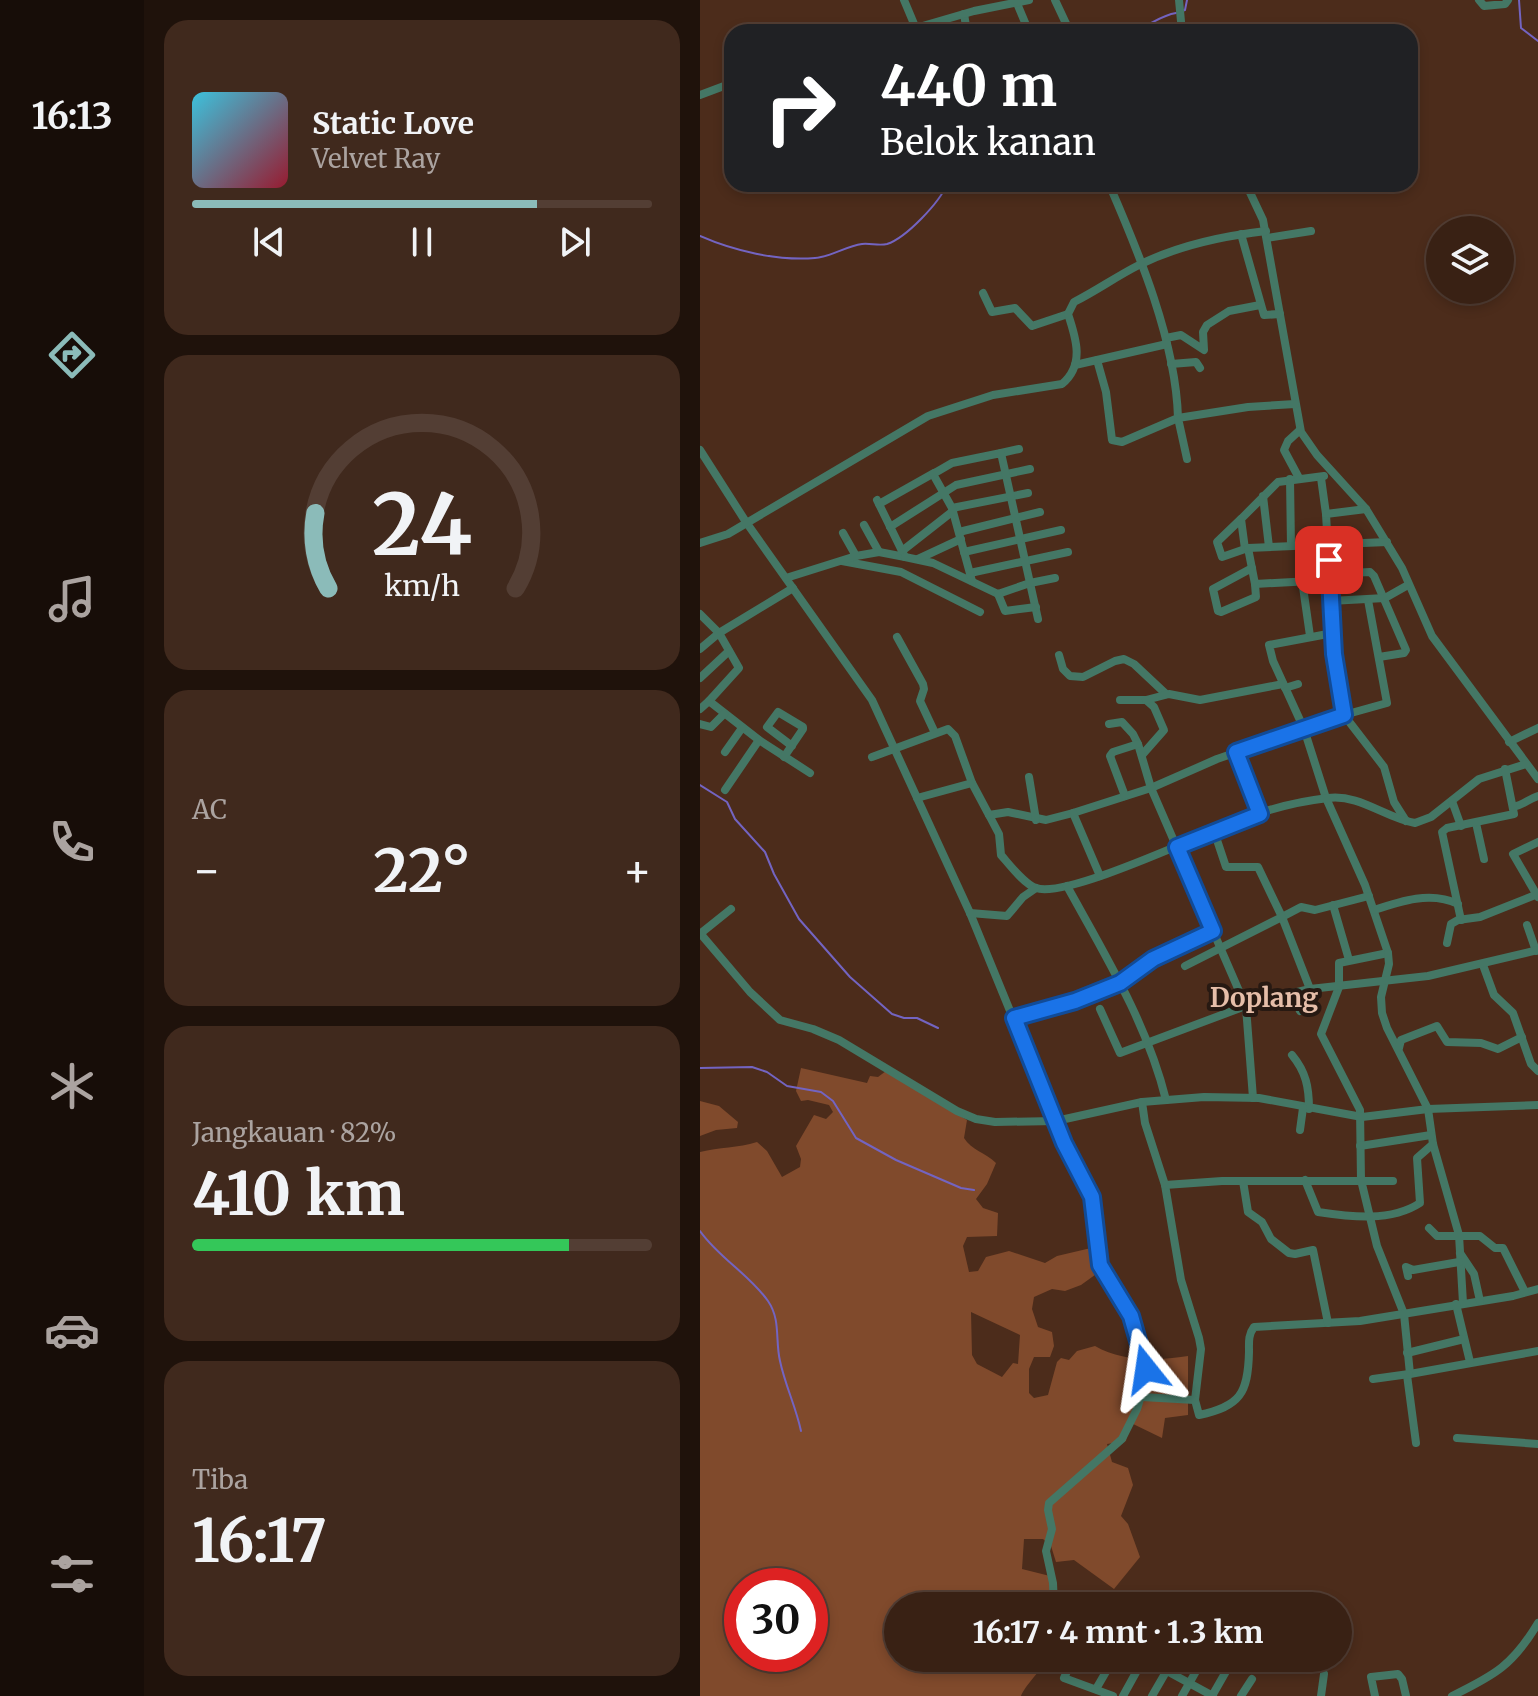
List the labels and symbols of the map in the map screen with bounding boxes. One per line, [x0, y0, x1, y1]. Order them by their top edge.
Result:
pin [1295, 526, 1363, 594]
district label: Doplang [1210, 981, 1318, 1014]
position arrow [1104, 1327, 1188, 1411]
speed limit sign: 30 [724, 1568, 828, 1672]

